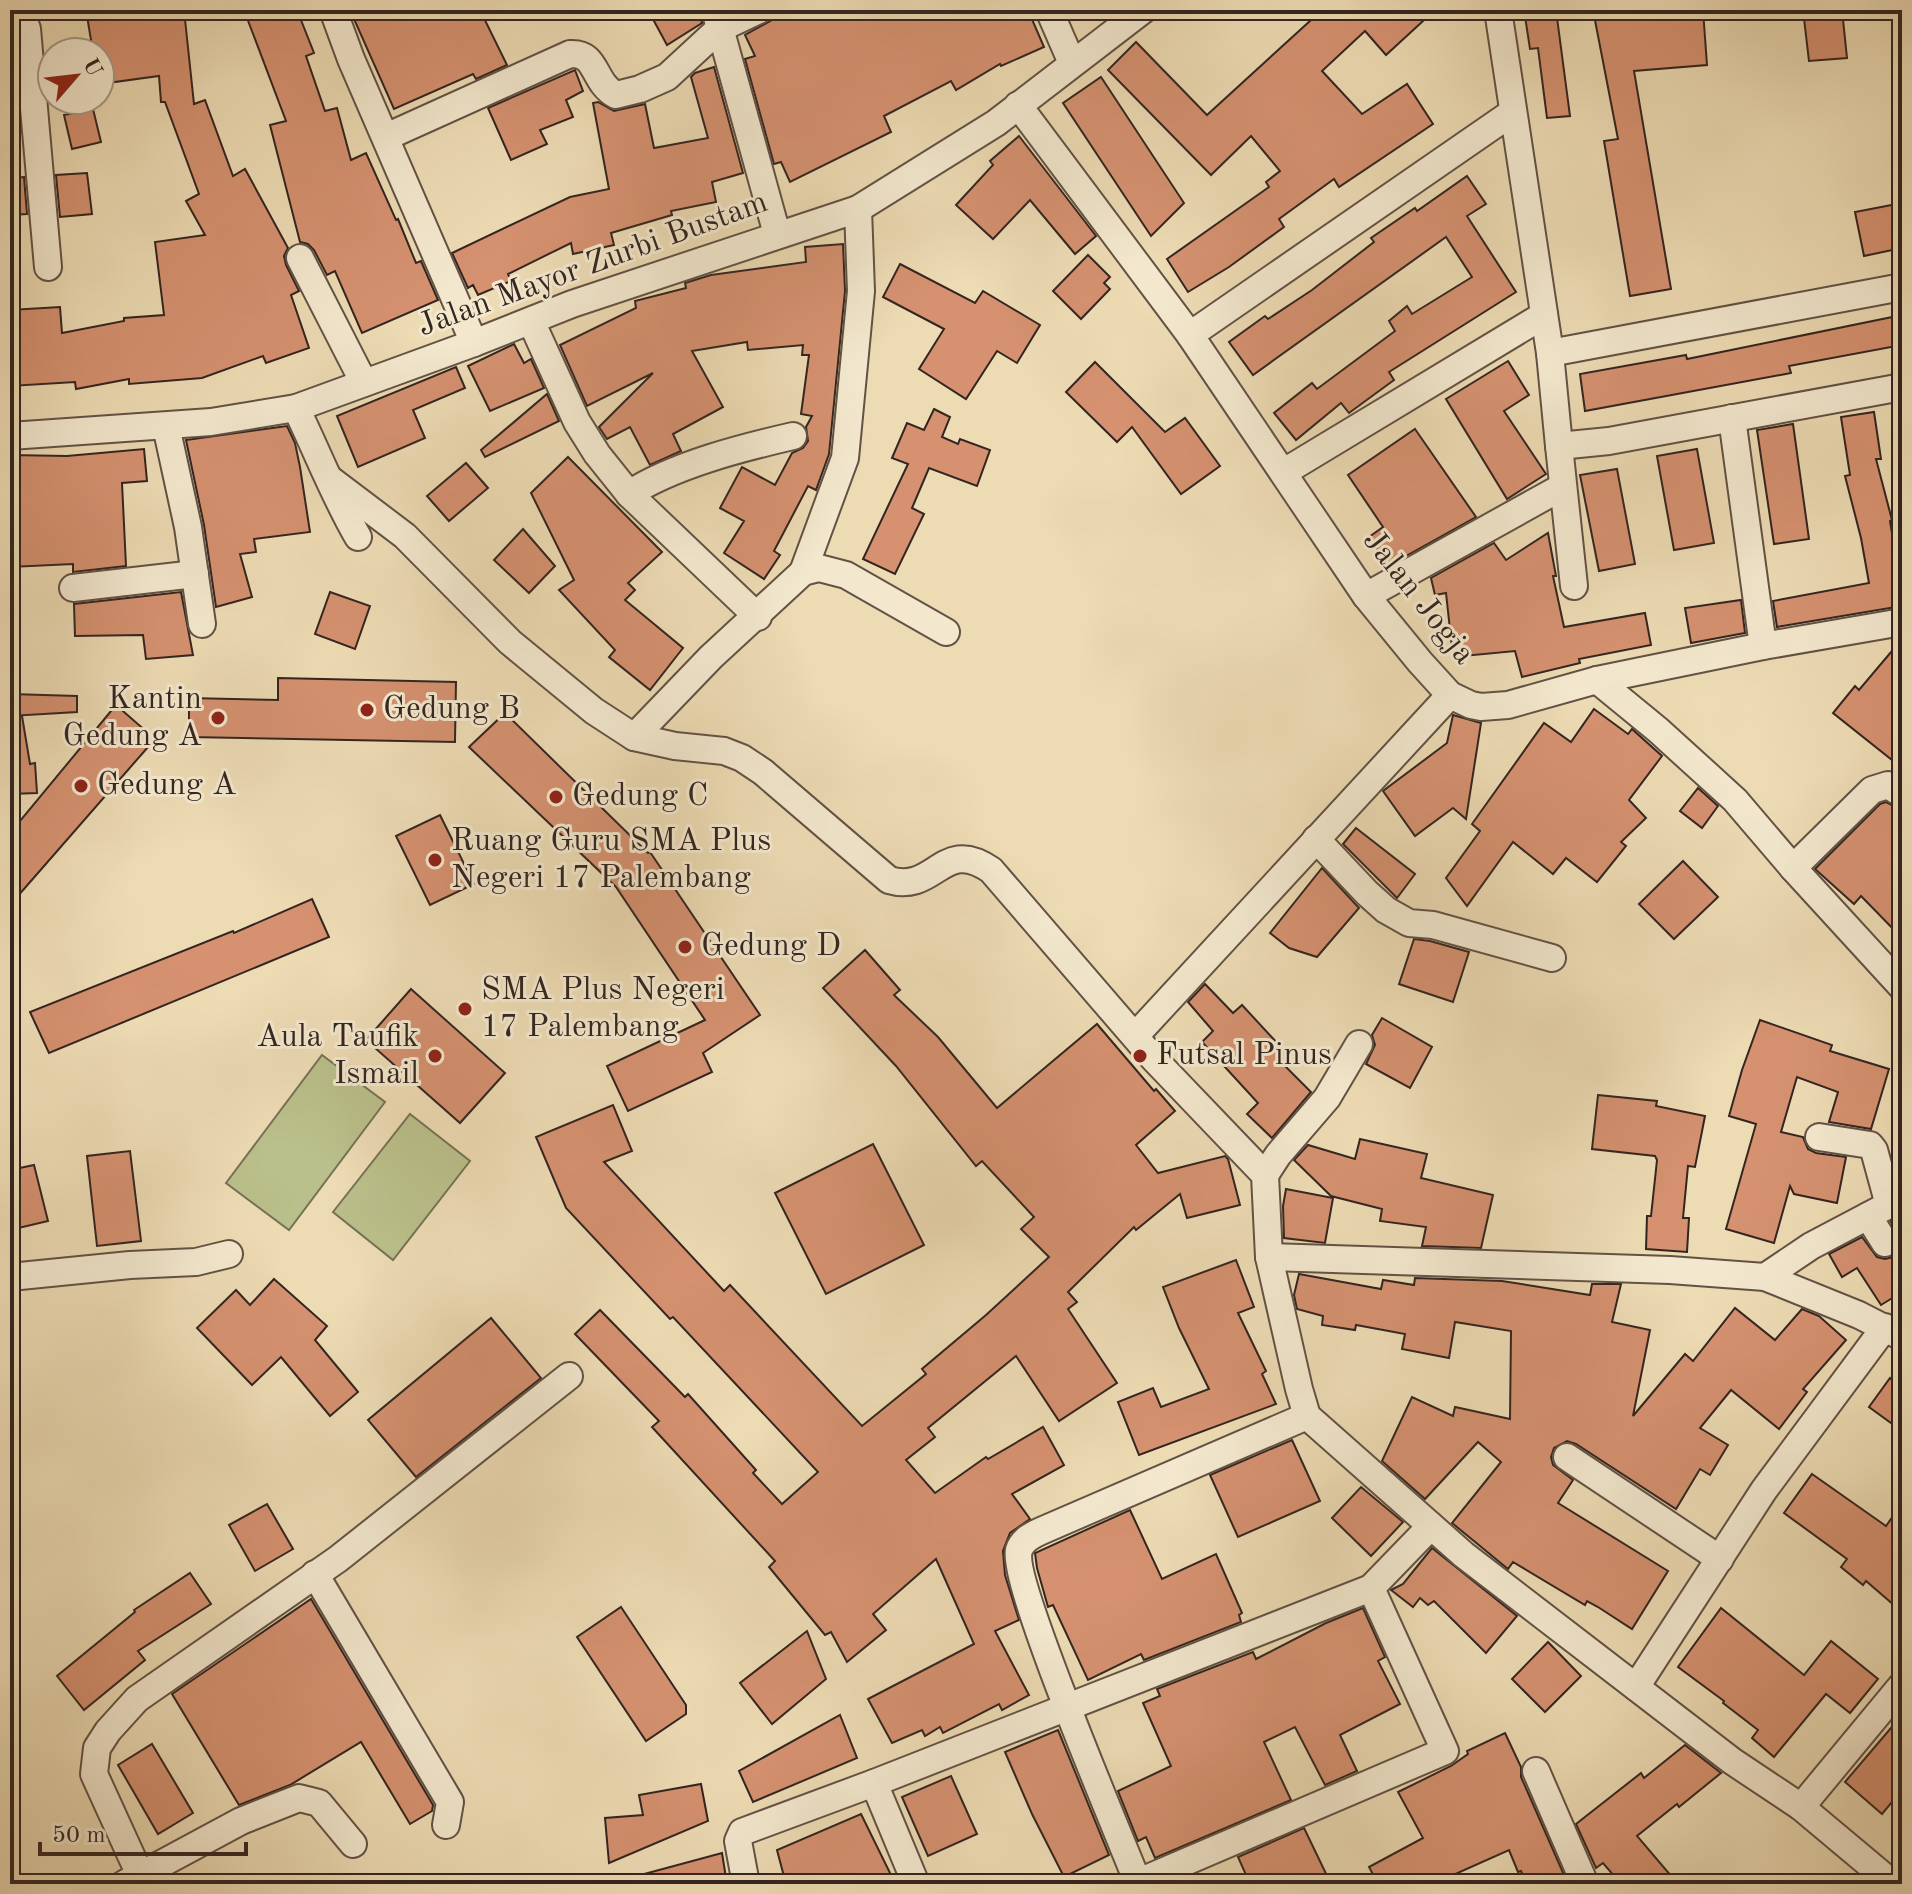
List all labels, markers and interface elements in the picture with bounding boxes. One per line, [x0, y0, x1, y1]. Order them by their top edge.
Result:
north arrow [36, 36, 116, 116]
text: U [78, 55, 106, 80]
street label: Jalan Mayor Zurbi Bustam [414, 187, 772, 343]
street label: Jalan Jogja [1356, 525, 1480, 671]
place label: Kantin Gedung A [62, 684, 202, 753]
place label: Gedung B [383, 694, 520, 726]
marker: Gedung B [358, 701, 376, 719]
marker: Kantin Gedung A [209, 709, 227, 727]
place label: Gedung A [97, 770, 237, 802]
marker: Gedung A [72, 777, 90, 795]
place label: Gedung C [572, 781, 709, 813]
marker: Gedung C [547, 788, 565, 806]
place label: Ruang Guru SMA Plus Negeri 17 Palembang [451, 826, 771, 895]
marker: Ruang Guru SMA Plus Negeri 17 Palembang [426, 851, 444, 869]
place label: Gedung D [701, 931, 841, 963]
marker: Gedung D [676, 938, 694, 956]
place label: SMA Plus Negeri 17 Palembang [481, 975, 725, 1044]
marker: SMA Plus Negeri 17 Palembang [456, 1000, 474, 1018]
place label: Aula Taufik Ismail [256, 1022, 419, 1091]
place label: Futsal Pinus [1156, 1040, 1332, 1072]
marker: Aula Taufik Ismail [426, 1047, 444, 1065]
marker: Futsal Pinus [1131, 1047, 1149, 1065]
scale bar [40, 1806, 246, 1856]
text: 50 m [52, 1824, 106, 1848]

